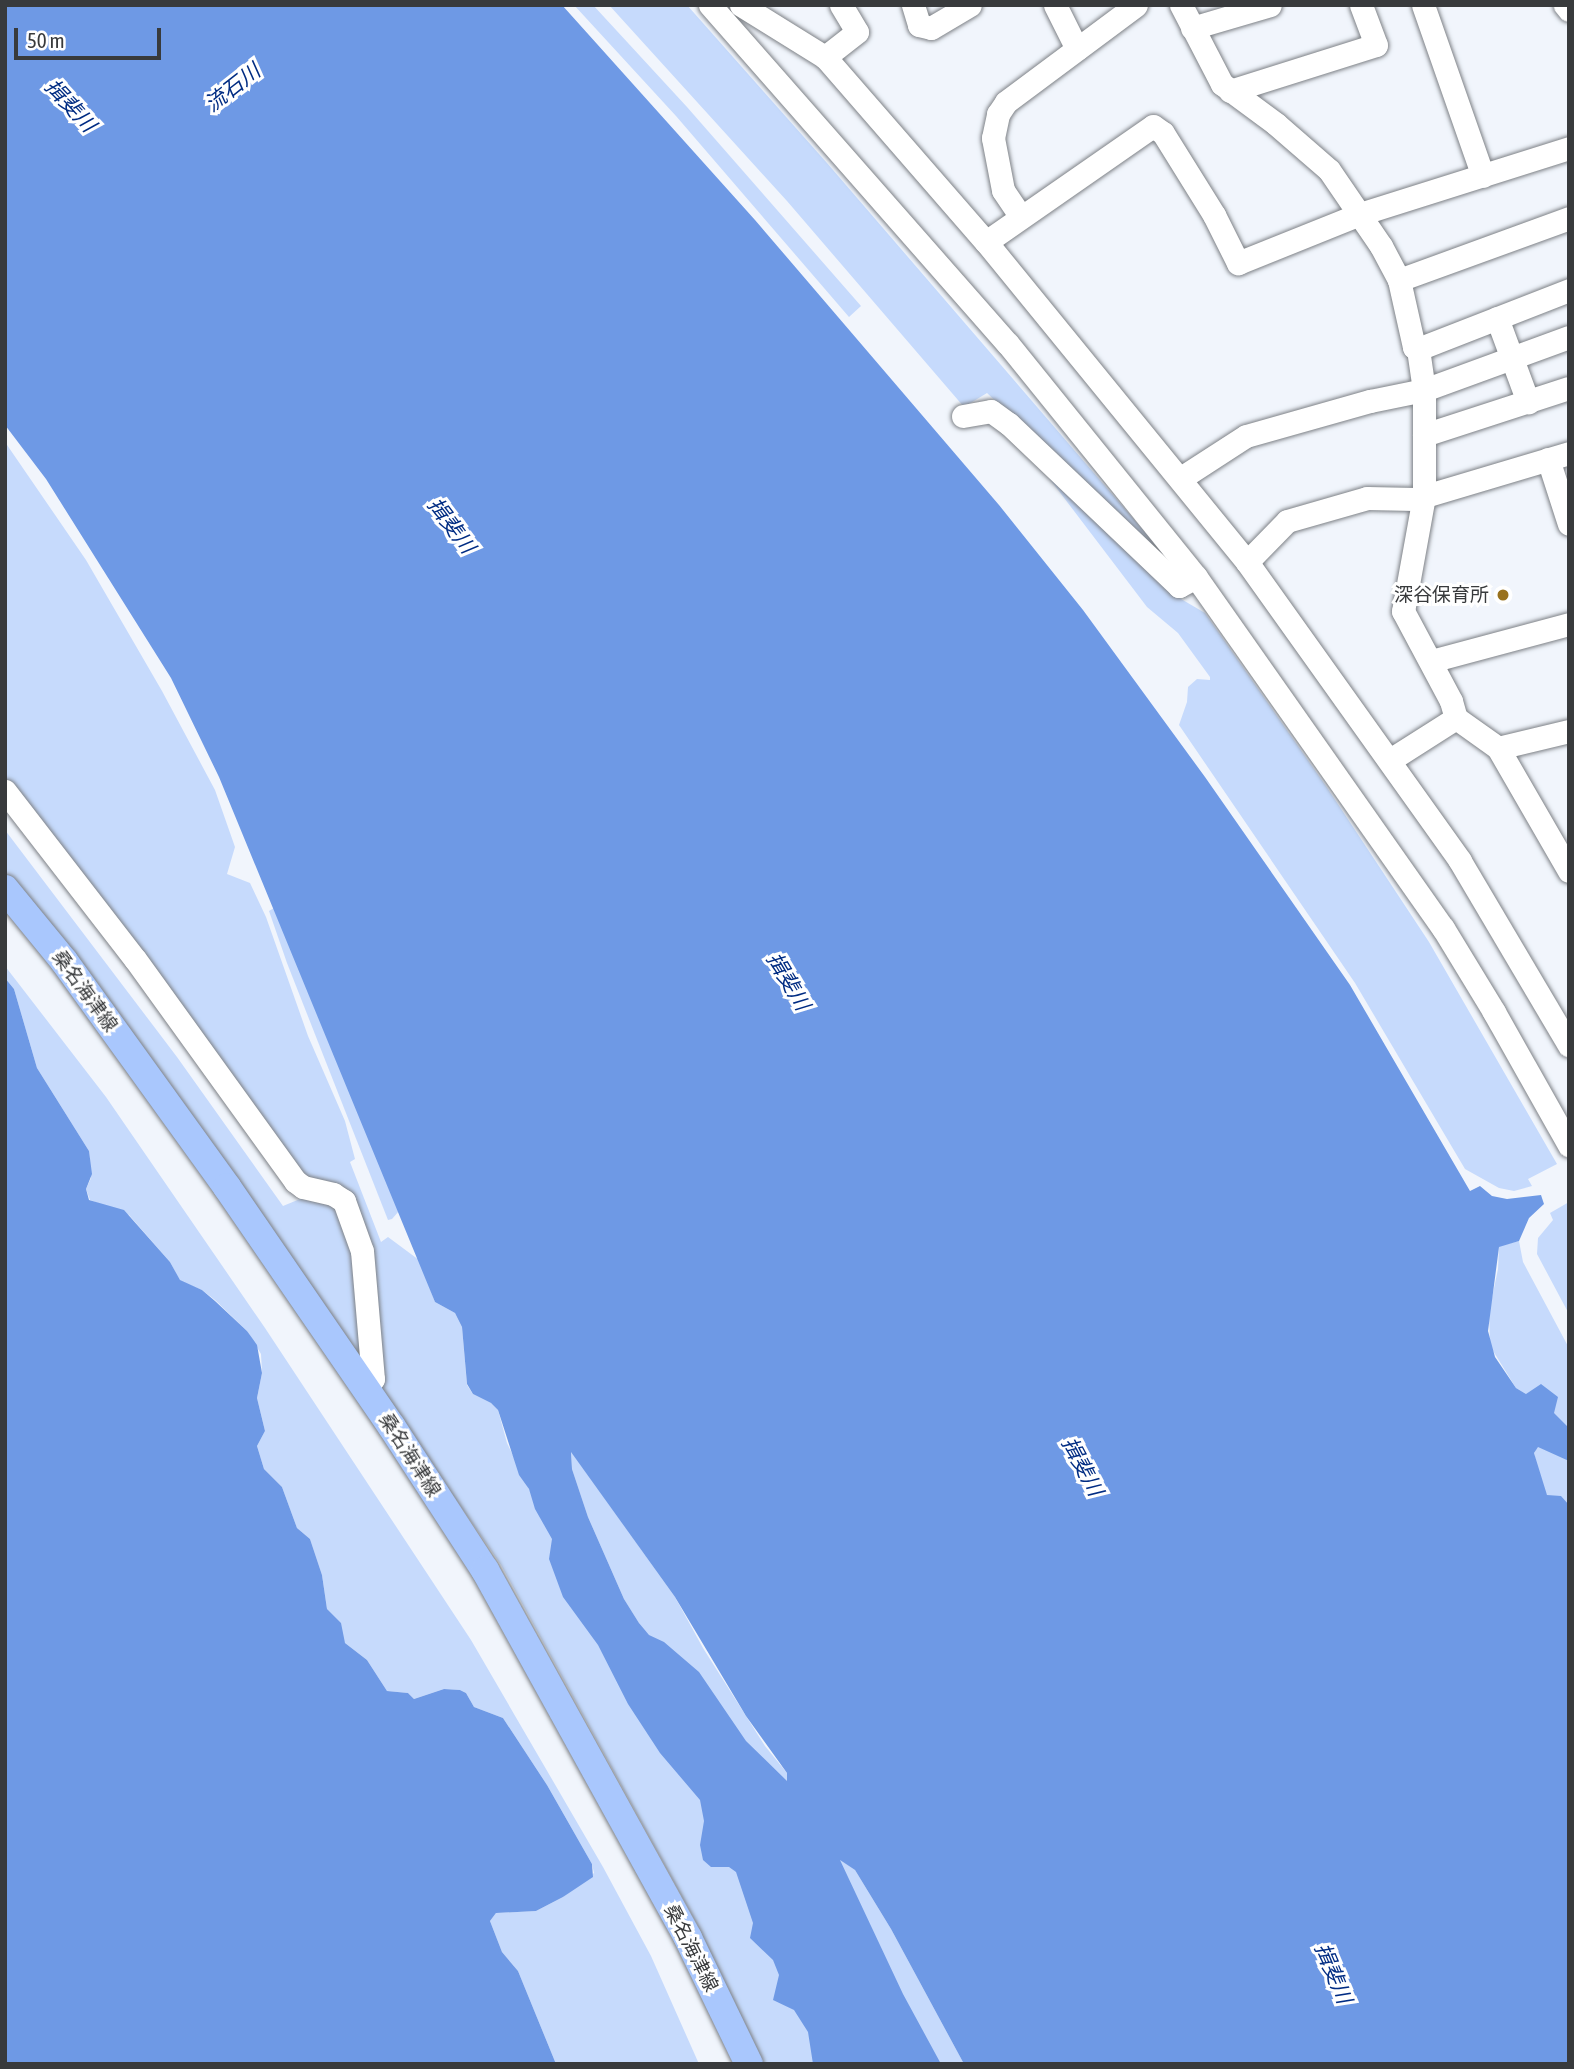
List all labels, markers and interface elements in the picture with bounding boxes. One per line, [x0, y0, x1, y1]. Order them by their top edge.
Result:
scale bar [18, 14, 164, 58]
text: 50 m [27, 28, 65, 52]
water label: 流石川 [199, 58, 265, 116]
water label: 揖斐川 [40, 73, 102, 137]
water label: 揖斐川 [423, 492, 481, 558]
place label: 深谷保育所 [1394, 584, 1489, 606]
marker: 深谷保育所 [1495, 587, 1511, 603]
street label: 桑名海津線 [48, 946, 122, 1036]
water label: 揖斐川 [762, 948, 816, 1014]
street label: 桑名海津線 [375, 1409, 445, 1501]
water label: 揖斐川 [1057, 1432, 1109, 1500]
street label: 桑名海津線 [659, 1901, 723, 1995]
water label: 揖斐川 [1310, 1939, 1358, 2007]

